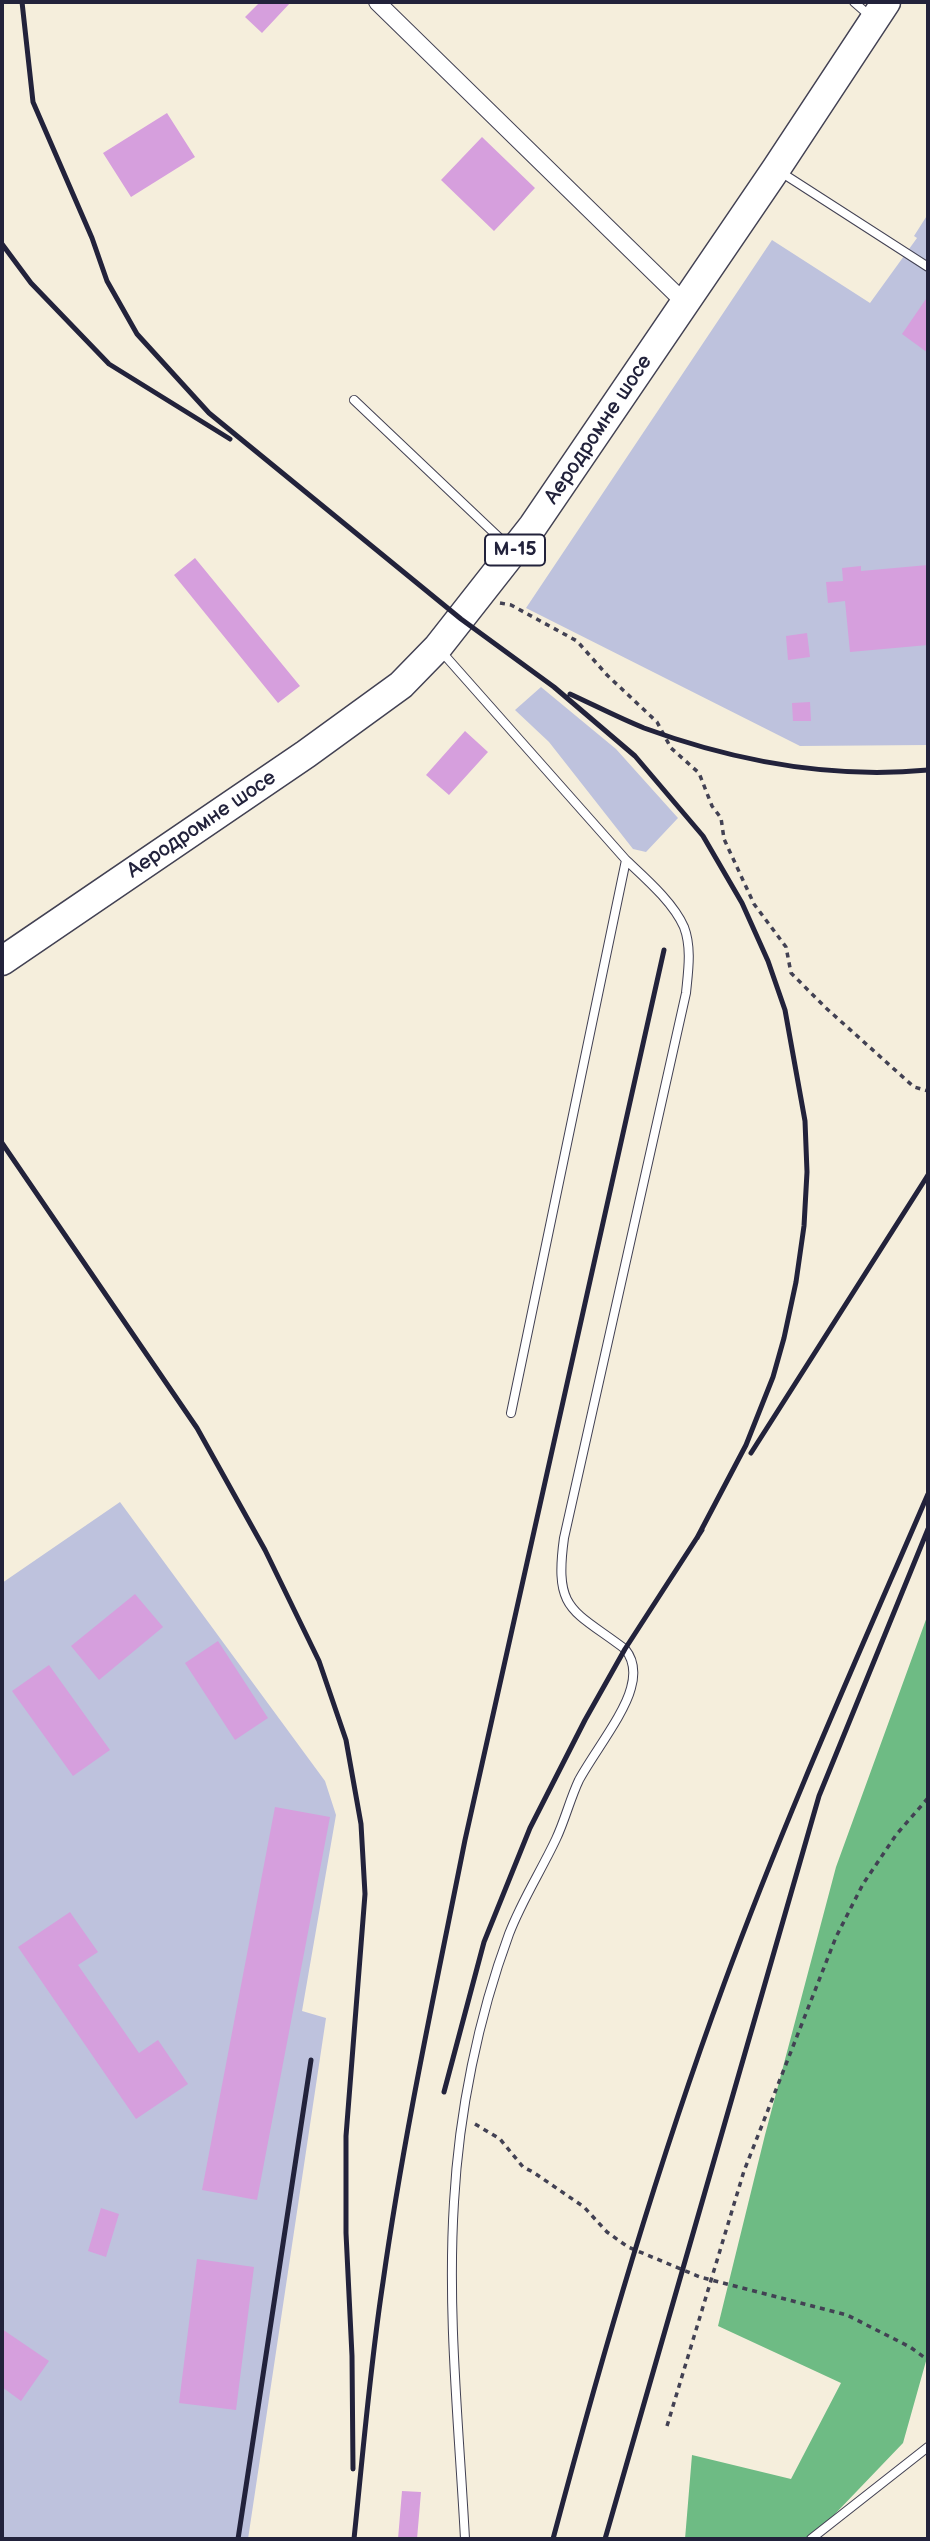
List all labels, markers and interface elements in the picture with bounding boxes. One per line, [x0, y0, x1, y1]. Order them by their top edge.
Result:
street label: Аеродромне шосе [540, 351, 658, 509]
road number: М-15 [485, 534, 545, 566]
street label: Аеродромне шосе [123, 766, 281, 884]

